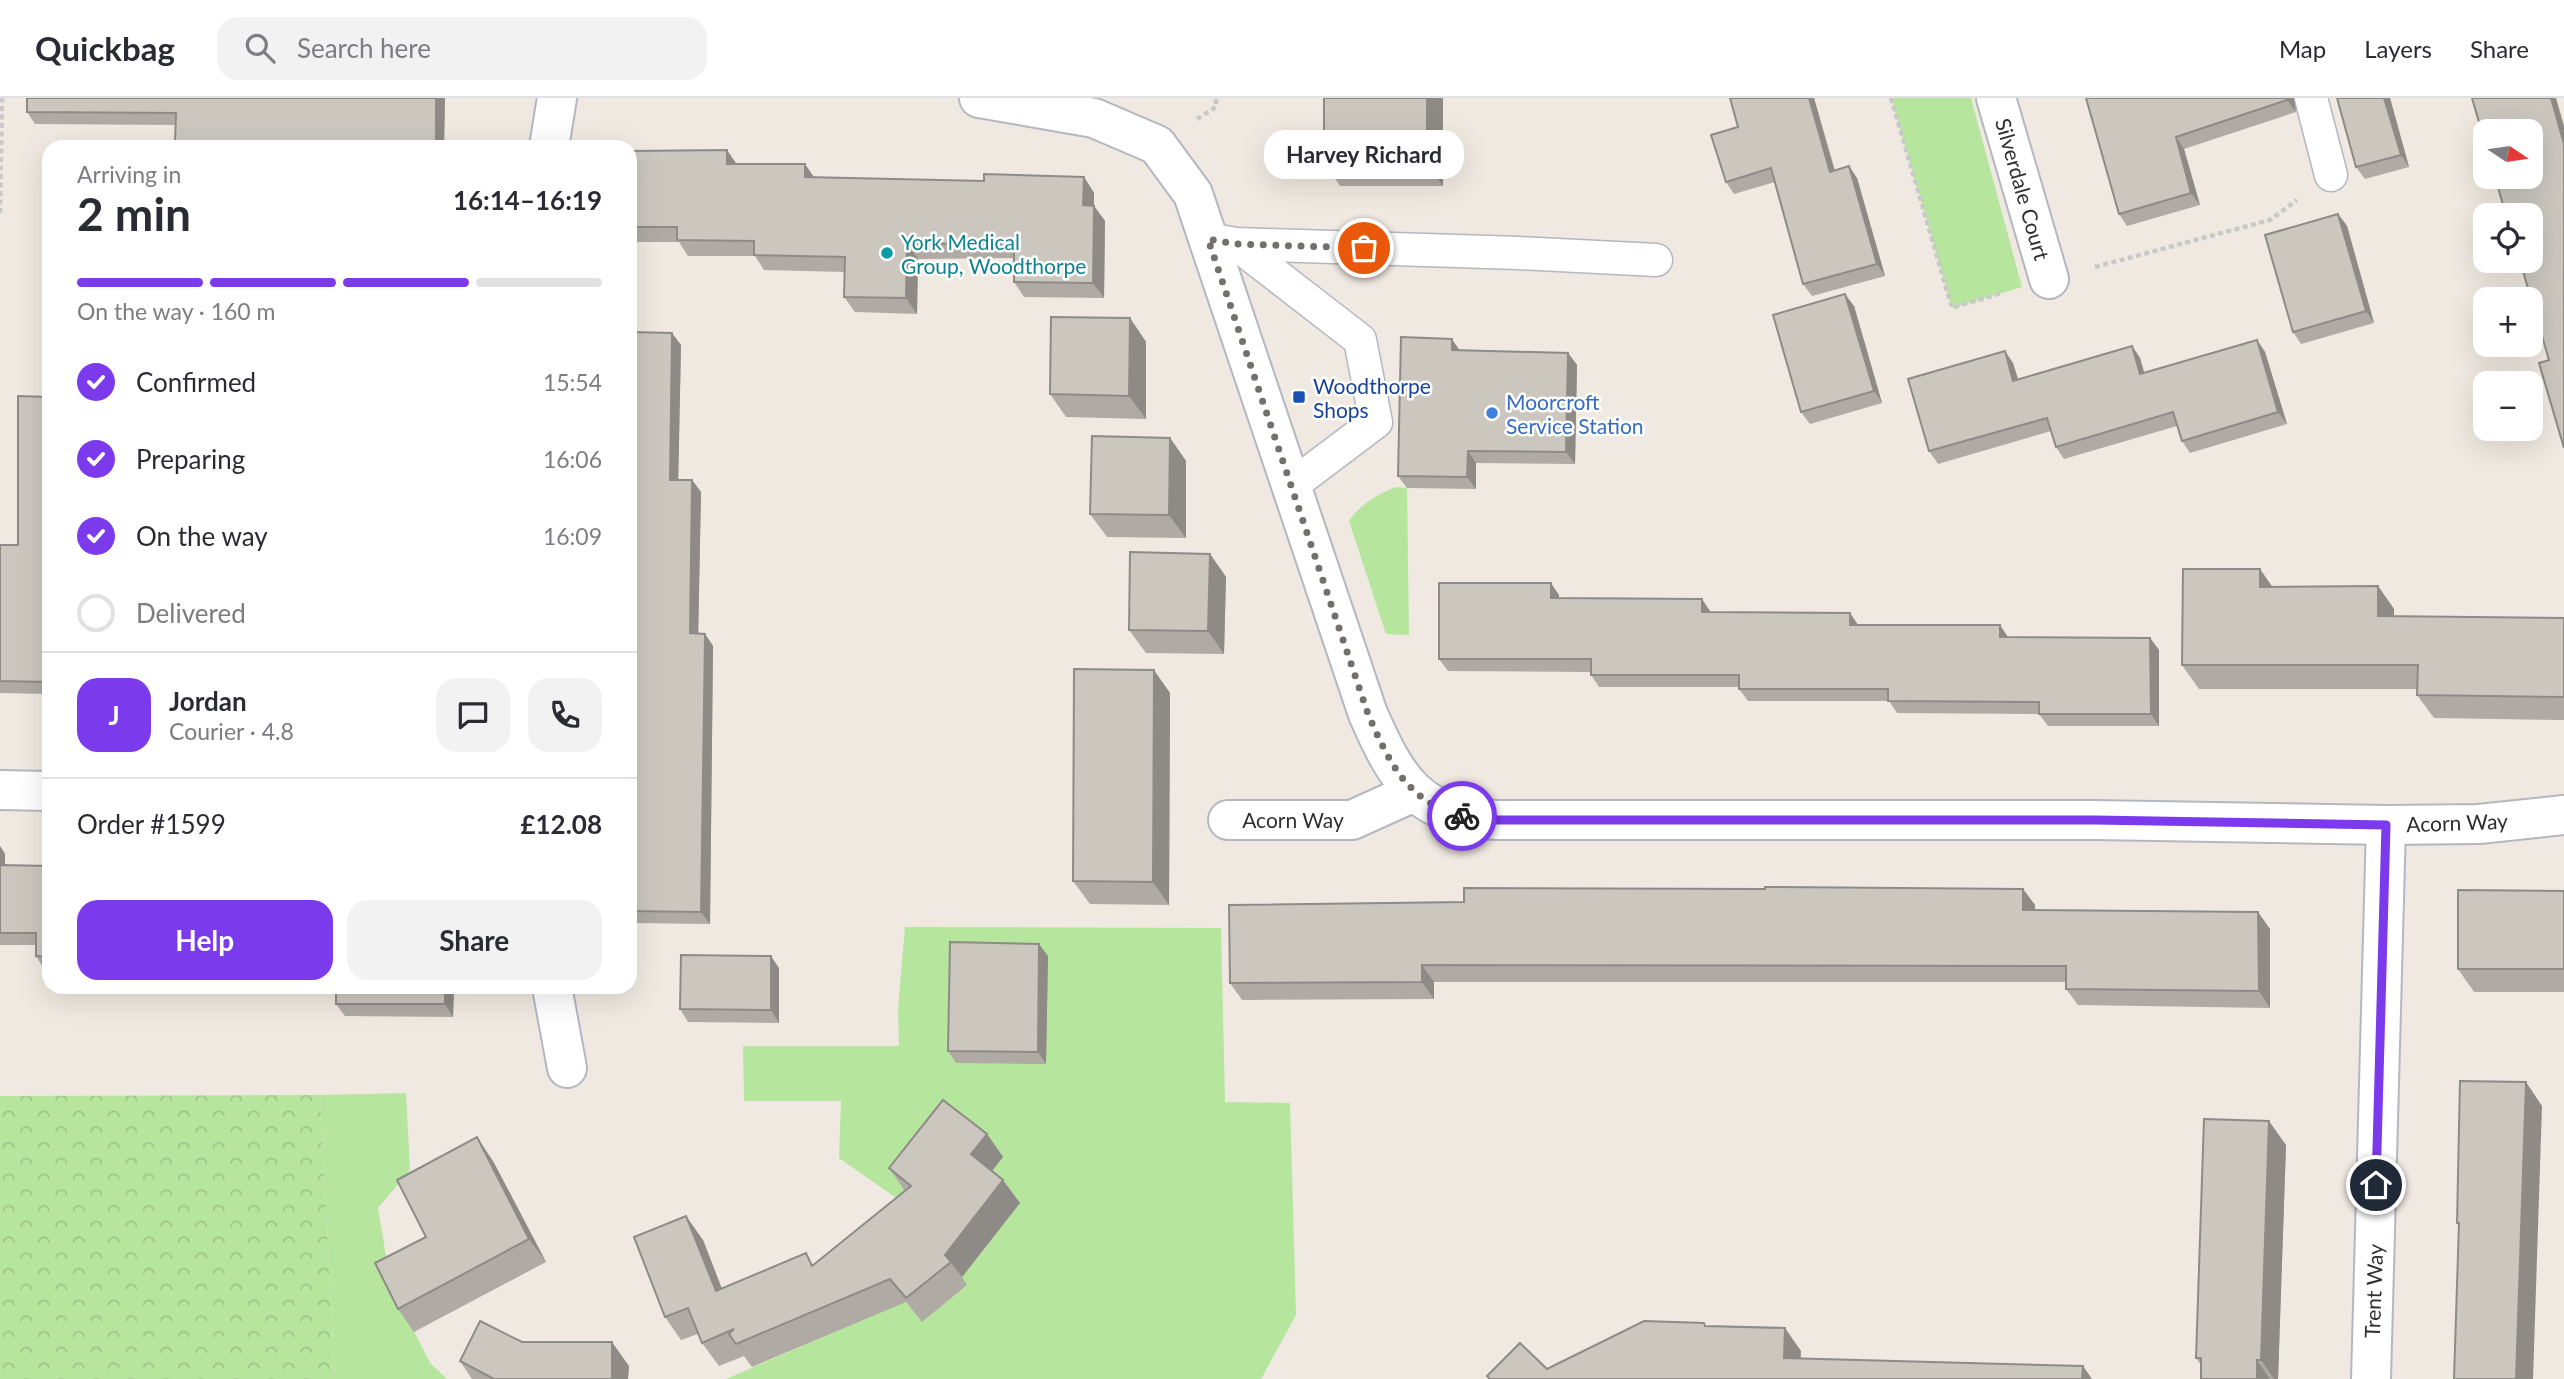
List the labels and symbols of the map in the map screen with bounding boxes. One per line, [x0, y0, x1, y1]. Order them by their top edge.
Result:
street label: Silverdale Court [1991, 115, 2055, 263]
north arrow [2473, 119, 2543, 189]
callout: Harvey Richard [1264, 129, 1464, 178]
pin [1334, 218, 1394, 278]
place label: York Medical Group, Woodthorpe [901, 229, 1086, 278]
marker: York Medical Group, Woodthorpe [879, 245, 895, 261]
place label: Woodthorpe Shops [1313, 373, 1431, 422]
marker: Woodthorpe Shops [1291, 389, 1307, 405]
place label: Moorcroft Service Station [1506, 389, 1644, 438]
marker: Moorcroft Service Station [1484, 405, 1500, 421]
courier [1427, 781, 1497, 851]
street label: Acorn Way [1242, 807, 1344, 832]
street label: Acorn Way [2406, 808, 2508, 836]
pin [2346, 1155, 2406, 1215]
street label: Trent Way [2359, 1243, 2387, 1338]

